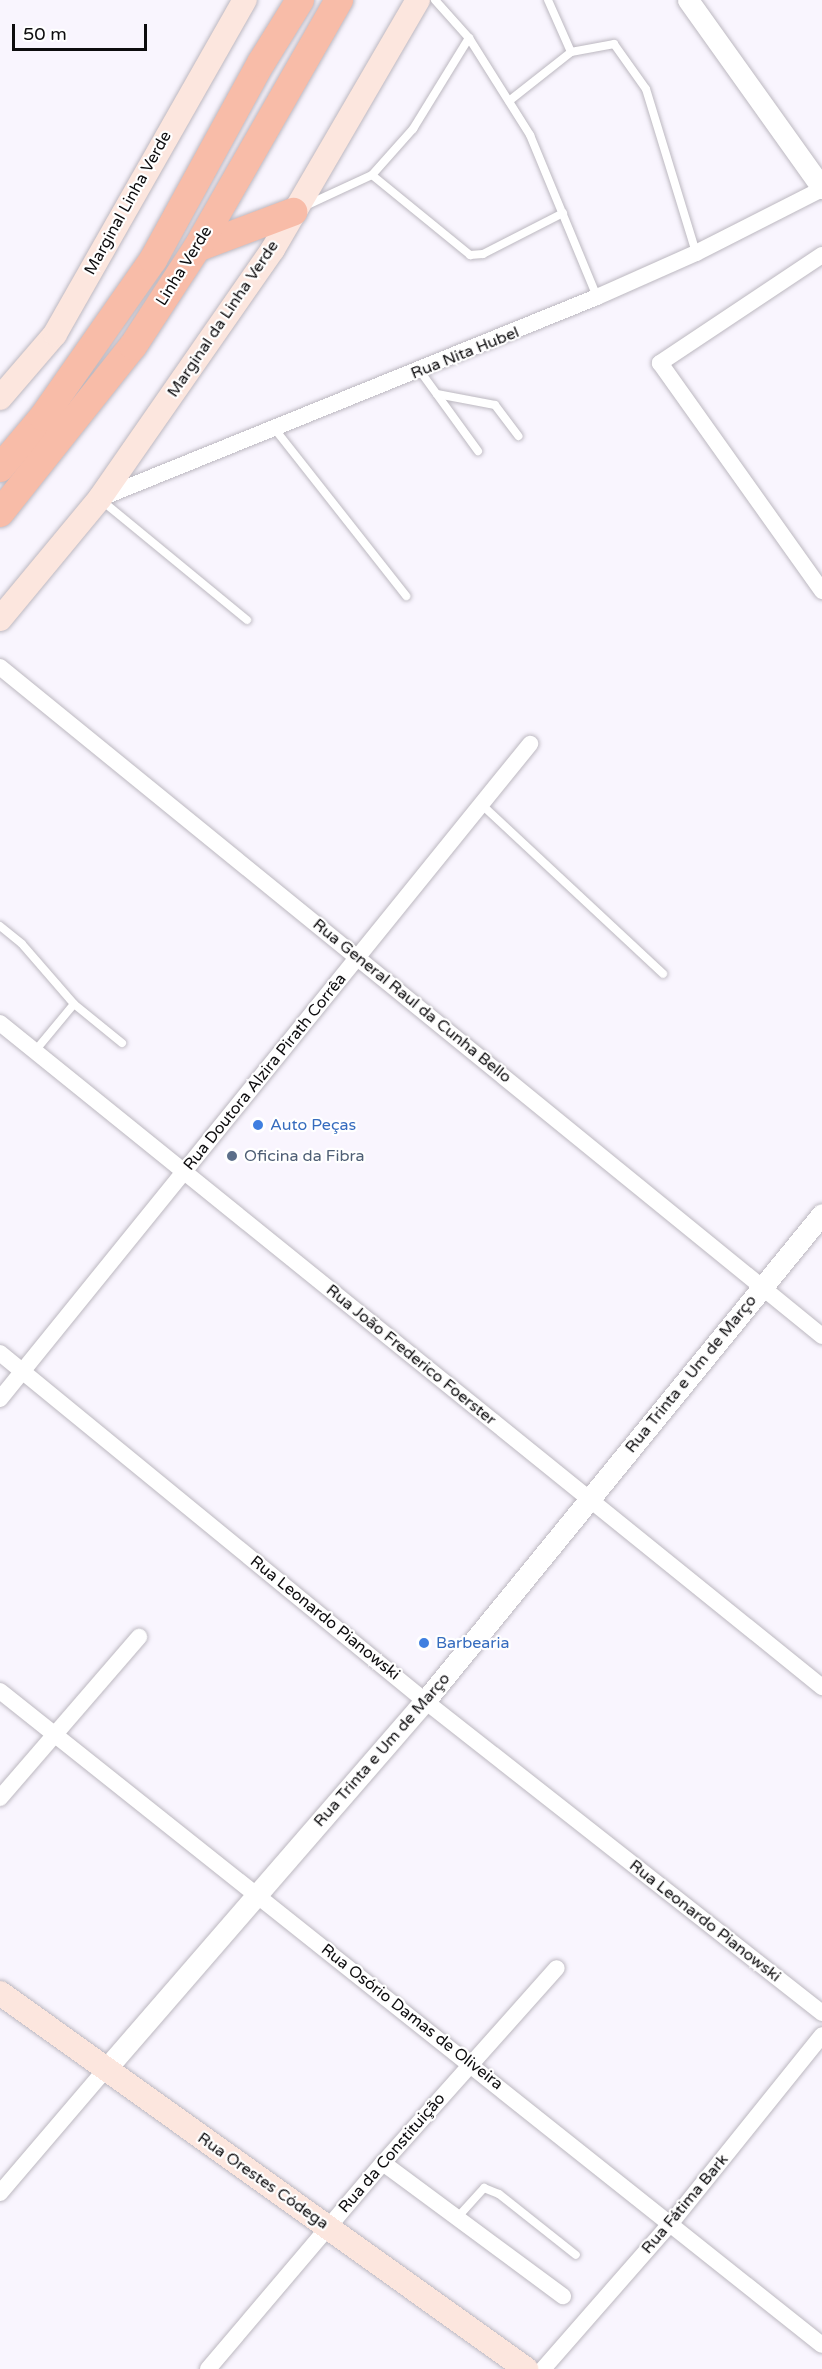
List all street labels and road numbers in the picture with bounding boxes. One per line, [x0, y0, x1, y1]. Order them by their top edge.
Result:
street label: Marginal Linha Verde [80, 128, 176, 278]
street label: Linha Verde [152, 223, 216, 309]
street label: Marginal da Linha Verde [163, 237, 283, 401]
street label: Rua Nita Hubel [408, 323, 522, 383]
street label: Rua General Raul da Cunha Bello [309, 915, 515, 1087]
street label: Rua Doutora Alzira Pirath Corrêa [180, 970, 350, 1174]
street label: Rua João Frederico Foerster [322, 1281, 500, 1429]
street label: Rua Trinta e Um de Março [621, 1291, 761, 1457]
street label: Rua Leonardo Pianowski [246, 1552, 404, 1684]
street label: Rua Trinta e Um de Março [310, 1669, 454, 1831]
street label: Rua Leonardo Pianowski [625, 1856, 785, 1986]
street label: Rua Osório Damas de Oliveira [317, 1940, 507, 2094]
street label: Rua da Constituição [335, 2089, 449, 2217]
street label: Rua Orestes Códega [194, 2129, 332, 2233]
street label: Rua Fátima Bark [638, 2150, 732, 2258]

